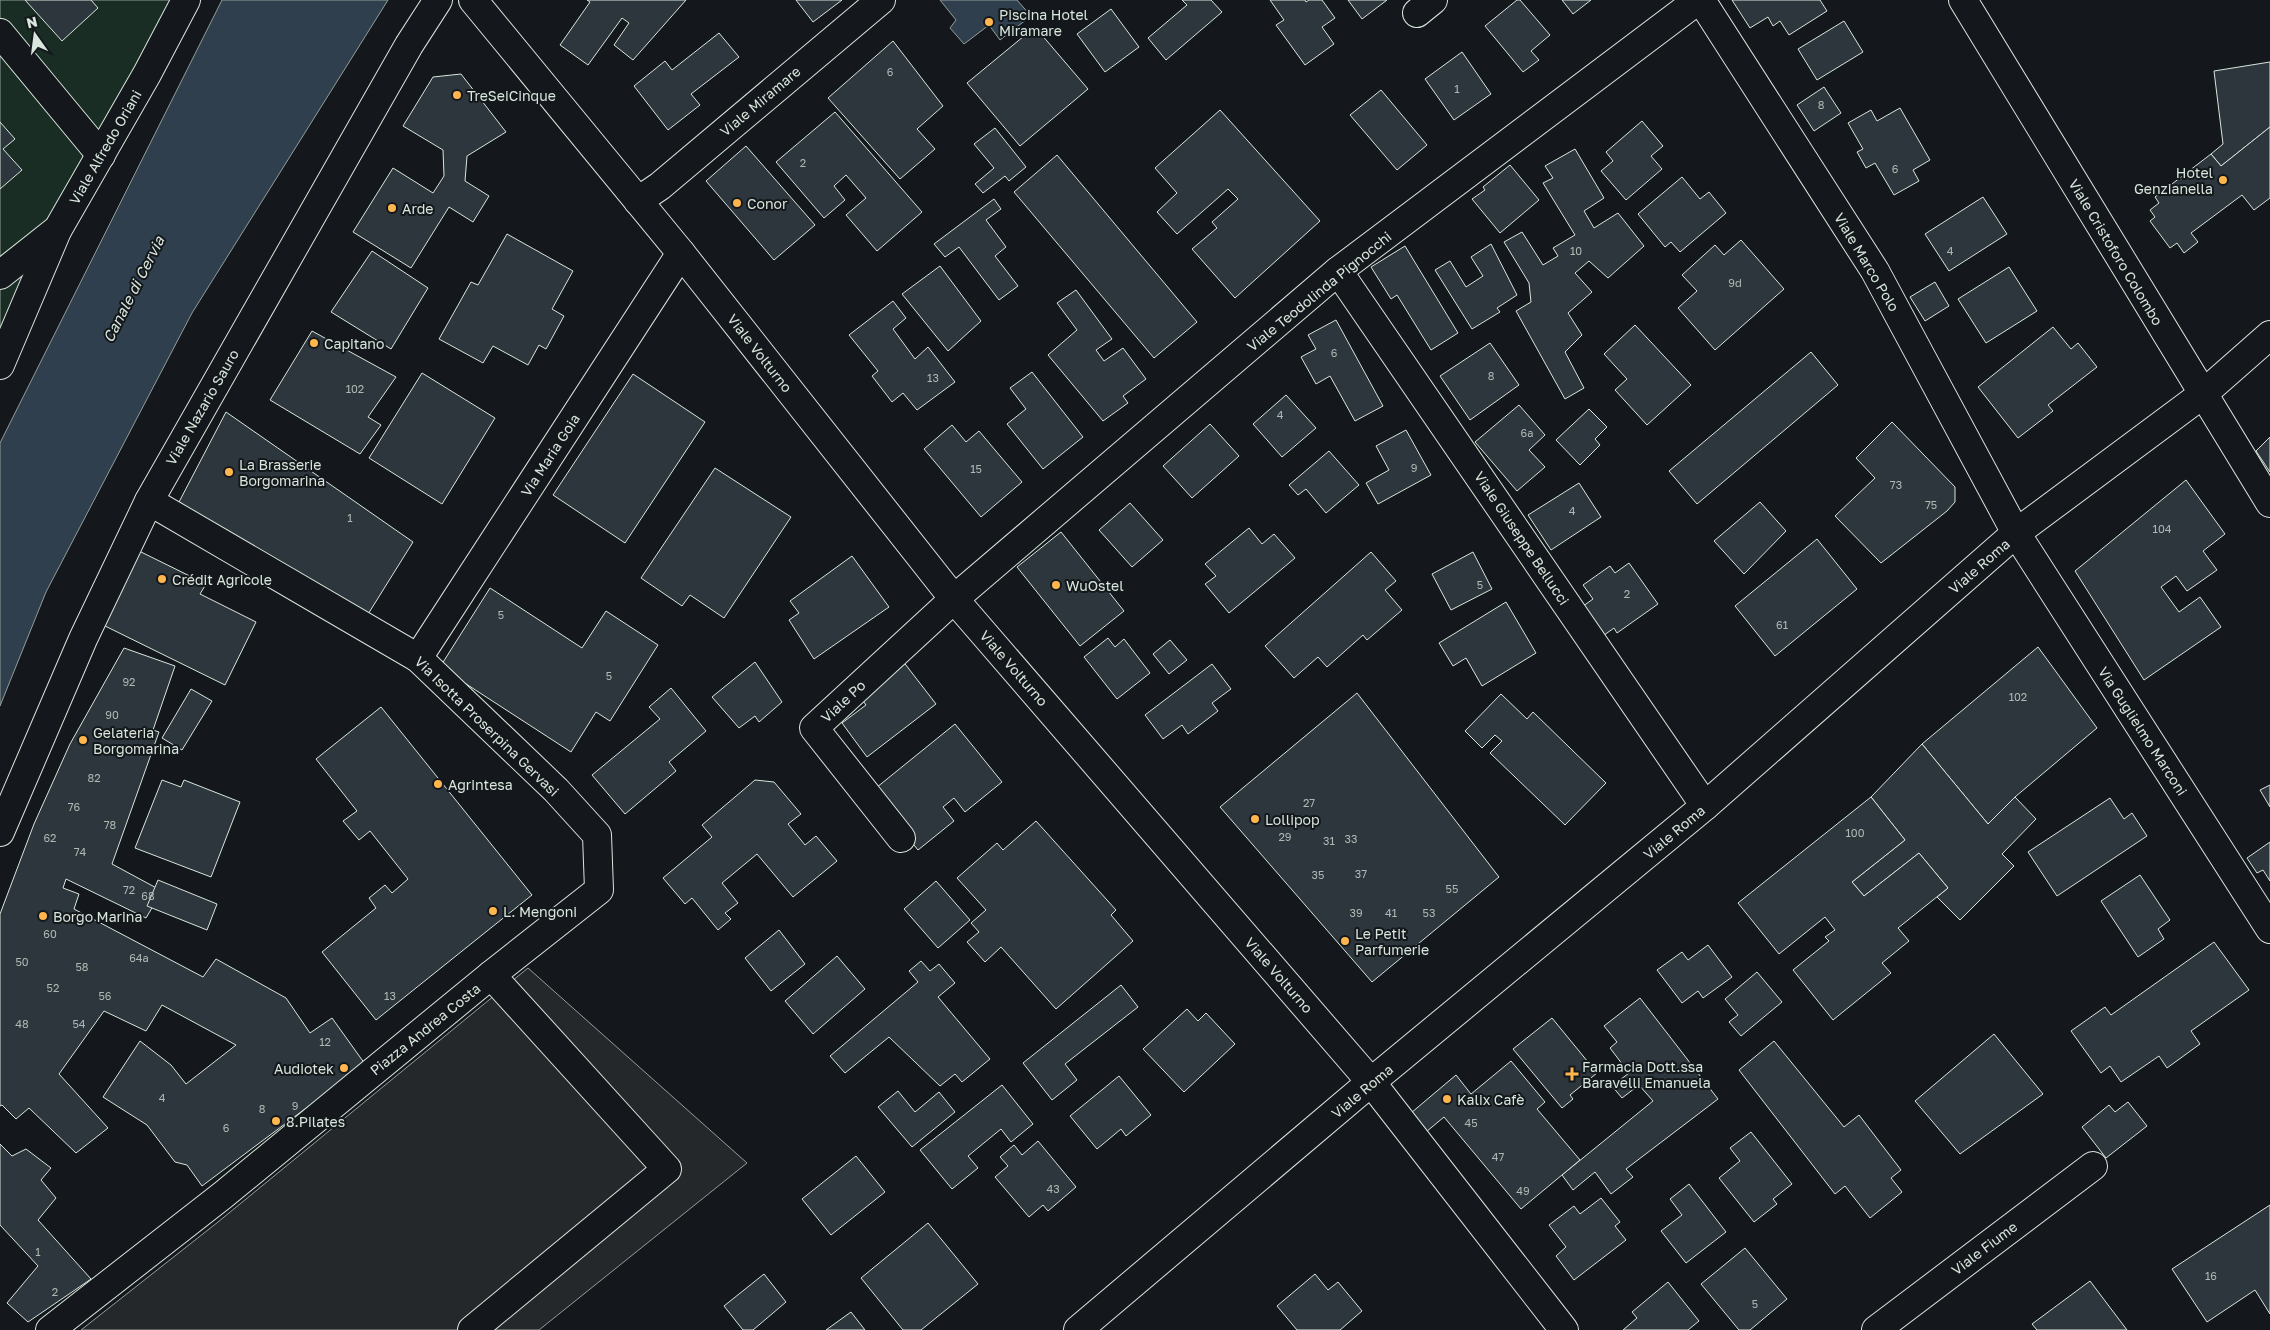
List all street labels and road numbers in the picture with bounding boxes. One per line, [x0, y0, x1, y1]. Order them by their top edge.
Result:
street label: Viale Miramare [716, 62, 804, 140]
street label: Viale Alfredo Oriani [65, 87, 145, 207]
street label: Viale Cristoforo Colombo [2066, 176, 2166, 328]
street label: Viale Marco Polo [1831, 210, 1903, 314]
street label: Viale Teodolinda Pignocchi [1243, 227, 1395, 355]
street label: Viale Volturno [724, 310, 796, 396]
street label: Viale Nazario Sauro [162, 346, 242, 468]
street label: Via Maria Goia [517, 411, 583, 499]
street label: Viale Giuseppe Bellucci [1471, 468, 1573, 608]
street label: Viale Roma [1945, 535, 2013, 597]
street label: Viale Volturno [977, 627, 1051, 709]
street label: Via Isotta Proserpina Gervasi [411, 653, 563, 799]
street label: Via Guglielmo Marconi [2095, 663, 2191, 799]
street label: Viale Po [817, 676, 869, 726]
street label: Viale Roma [1640, 801, 1708, 863]
street label: Viale Volturno [1242, 934, 1316, 1016]
street label: Piazza Andrea Costa [366, 979, 484, 1079]
street label: Viale Roma [1328, 1060, 1396, 1122]
street label: Viale Fiume [1948, 1218, 2020, 1278]

